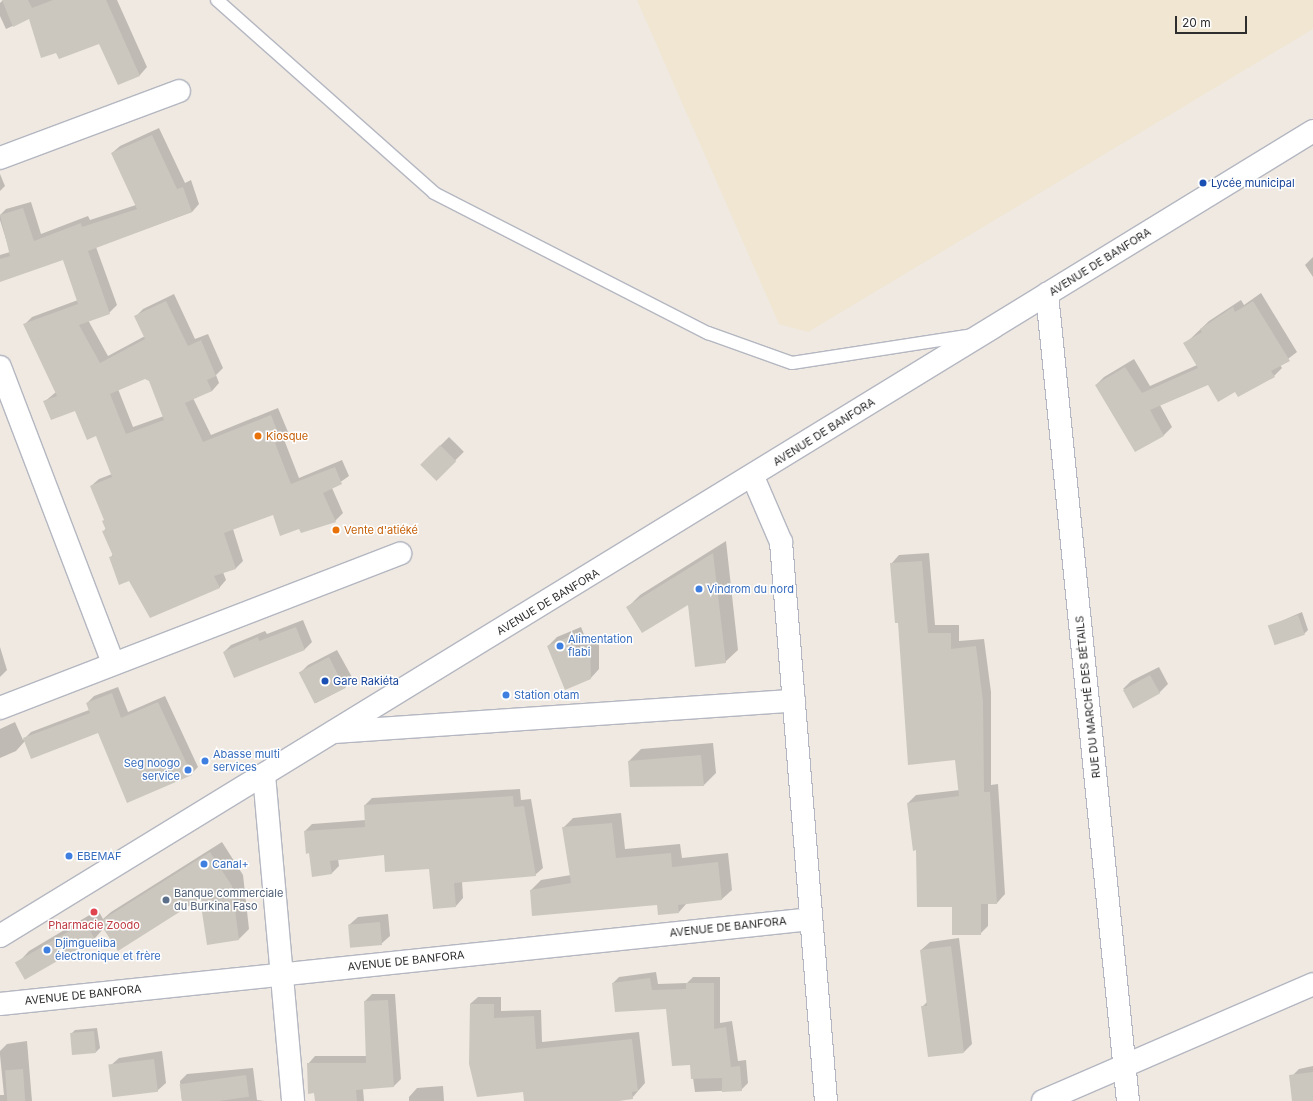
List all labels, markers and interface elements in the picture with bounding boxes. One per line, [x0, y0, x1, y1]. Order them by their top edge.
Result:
scale bar [1177, 8, 1249, 34]
text: 20 m [1182, 15, 1211, 30]
place label: Lycée municipal [1211, 176, 1295, 190]
marker: Lycée municipal [1198, 178, 1208, 188]
street label: AVENUE DE BANFORA [1047, 225, 1153, 299]
street label: AVENUE DE BANFORA [771, 395, 877, 469]
place label: Kiosque [266, 429, 308, 443]
marker: Kiosque [253, 431, 263, 441]
place label: Vente d'atiéké [344, 523, 418, 537]
marker: Vente d'atiéké [331, 525, 341, 535]
street label: AVENUE DE BANFORA [494, 566, 602, 638]
place label: Vindrom du nord [707, 582, 794, 596]
marker: Vindrom du nord [694, 584, 704, 594]
street label: RUE DU MARCHÉ DES BÉTAILS [1073, 615, 1103, 779]
place label: Alimentation flabi [568, 633, 633, 659]
marker: Alimentation flabi [555, 641, 565, 651]
place label: Gare Rakiéta [333, 674, 399, 688]
marker: Gare Rakiéta [320, 676, 330, 686]
place label: Station otam [514, 688, 579, 702]
marker: Station otam [501, 690, 511, 700]
place label: Abasse multi services [213, 748, 280, 774]
marker: Abasse multi services [200, 756, 210, 766]
place label: Seg noogo service [124, 757, 180, 783]
marker: Seg noogo service [183, 765, 193, 775]
place label: EBEMAF [77, 849, 121, 863]
marker: EBEMAF [64, 851, 74, 861]
place label: Canal+ [212, 857, 249, 871]
marker: Canal+ [199, 859, 209, 869]
place label: Banque commerciale du Burkina Faso [174, 887, 283, 913]
marker: Banque commerciale du Burkina Faso [161, 895, 171, 905]
marker: Pharmacie Zoodo [89, 907, 99, 917]
street label: AVENUE DE BANFORA [669, 914, 787, 940]
place label: Pharmacie Zoodo [48, 918, 140, 932]
place label: Djimgueliba électronique et frère [55, 937, 161, 963]
marker: Djimgueliba électronique et frère [42, 945, 52, 955]
street label: AVENUE DE BANFORA [347, 948, 465, 974]
street label: AVENUE DE BANFORA [24, 982, 142, 1008]

